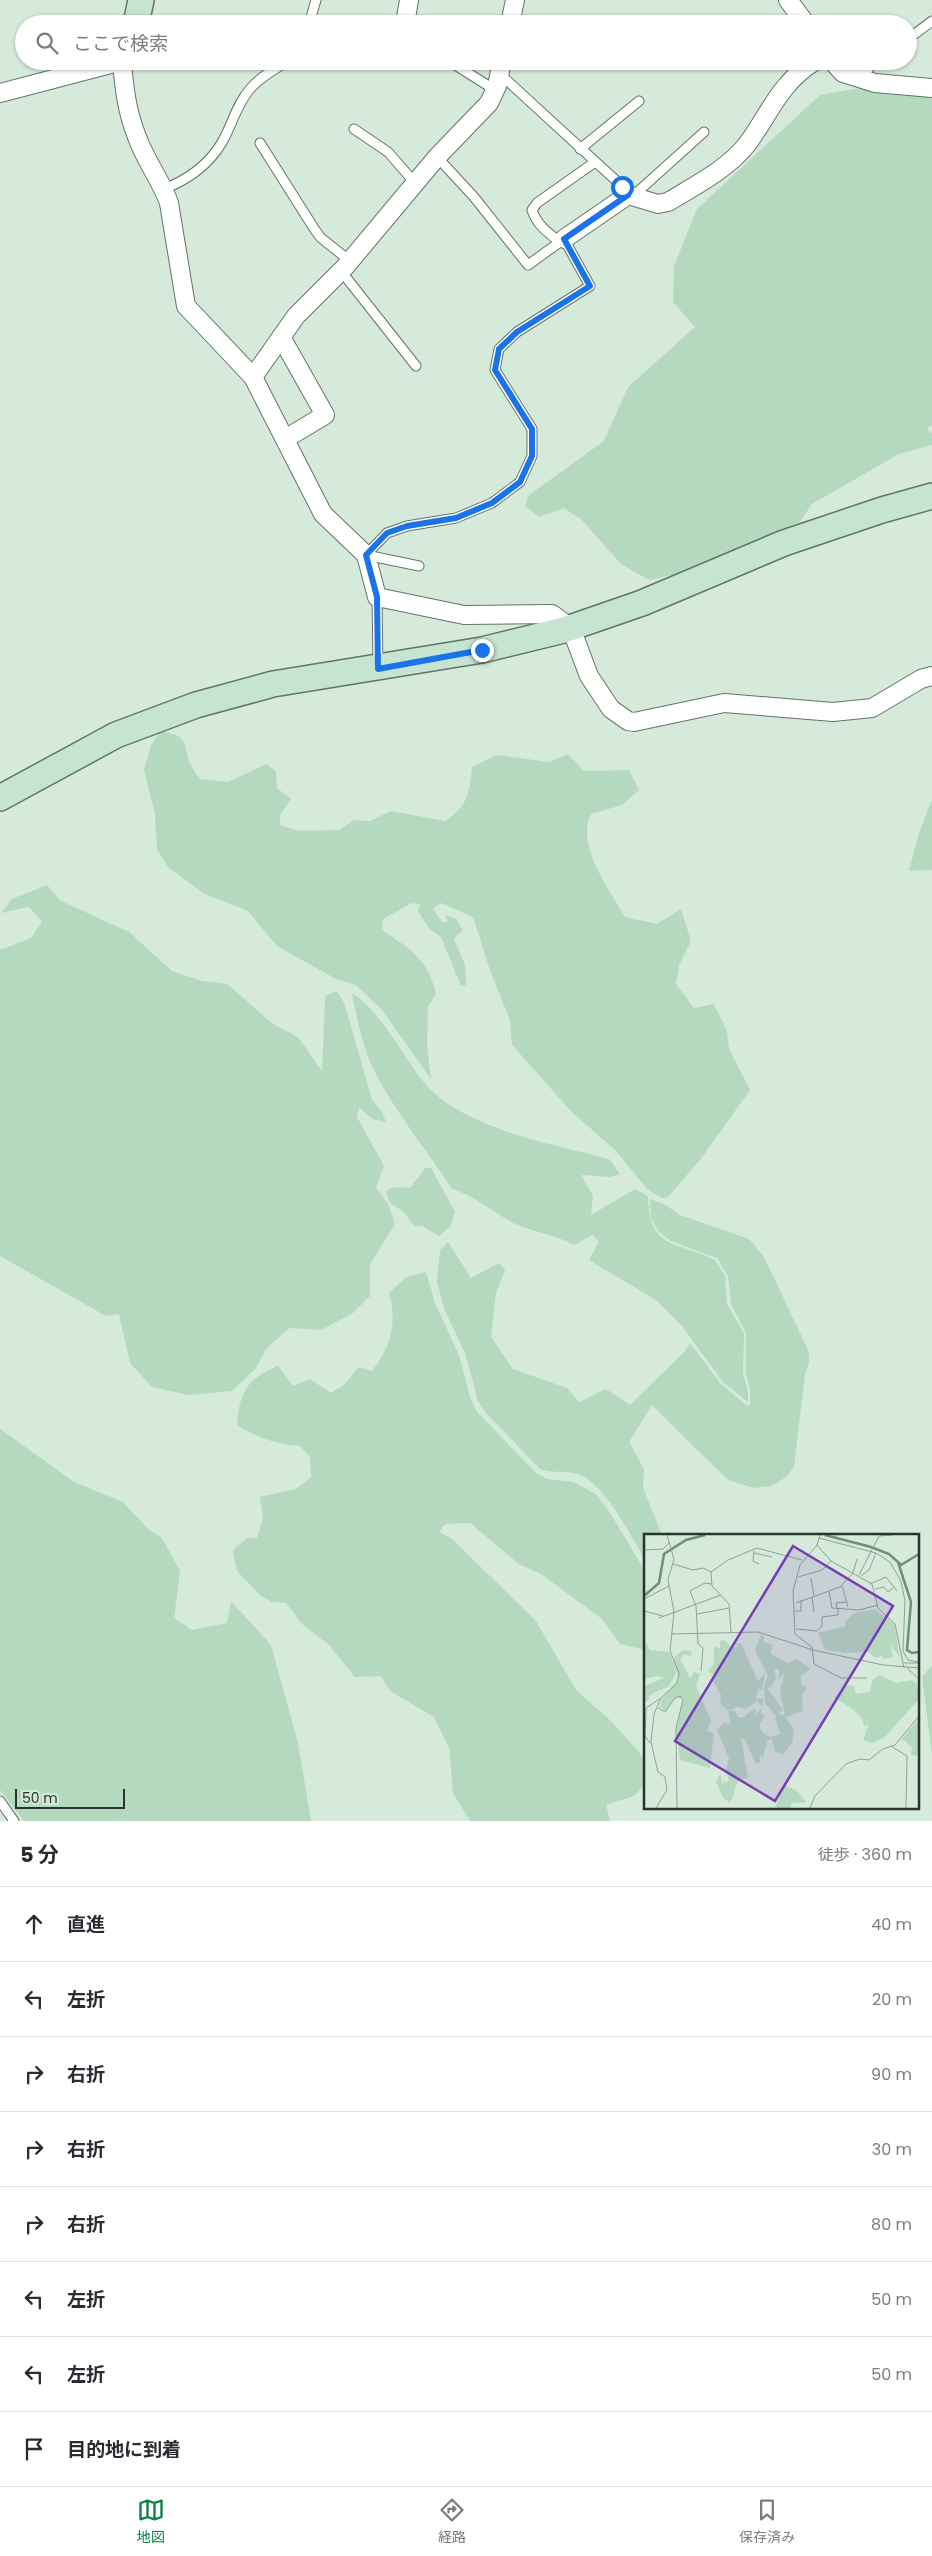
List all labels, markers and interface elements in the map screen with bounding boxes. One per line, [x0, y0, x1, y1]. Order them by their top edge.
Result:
search box [15, 15, 917, 70]
icon: search [33, 29, 61, 57]
text: ここで検索 [73, 30, 168, 57]
route start [611, 176, 634, 199]
route end [471, 639, 494, 662]
inset map [644, 1534, 920, 1808]
scale bar [15, 1786, 125, 1809]
text: 50 m [22, 1788, 58, 1808]
text: 5 分 [20, 1840, 59, 1869]
text: 徒歩 · 360 m [818, 1843, 912, 1866]
icon: ahead [20, 1910, 48, 1938]
text: 直進 [67, 1911, 105, 1938]
text: 40 m [871, 1913, 912, 1936]
icon: left [20, 1985, 48, 2013]
text: 左折 [67, 1986, 105, 2013]
text: 20 m [872, 1988, 912, 2011]
icon: right [20, 2060, 48, 2088]
text: 右折 [67, 2061, 105, 2088]
text: 90 m [871, 2063, 912, 2086]
icon: right [20, 2135, 48, 2163]
text: 右折 [67, 2136, 105, 2163]
text: 30 m [872, 2138, 912, 2161]
icon: right [20, 2210, 48, 2238]
text: 右折 [67, 2211, 105, 2238]
text: 80 m [871, 2213, 912, 2236]
icon: left [20, 2285, 48, 2313]
text: 左折 [67, 2286, 105, 2313]
text: 50 m [871, 2288, 912, 2311]
icon: left [20, 2360, 48, 2388]
text: 左折 [67, 2361, 105, 2388]
text: 50 m [871, 2363, 912, 2386]
icon: arrive [20, 2435, 48, 2463]
text: 目的地に到着 [67, 2436, 181, 2463]
tab: 地図 [137, 2496, 165, 2548]
tab: 経路 [438, 2496, 466, 2548]
tab: 保存済み [739, 2496, 795, 2548]

